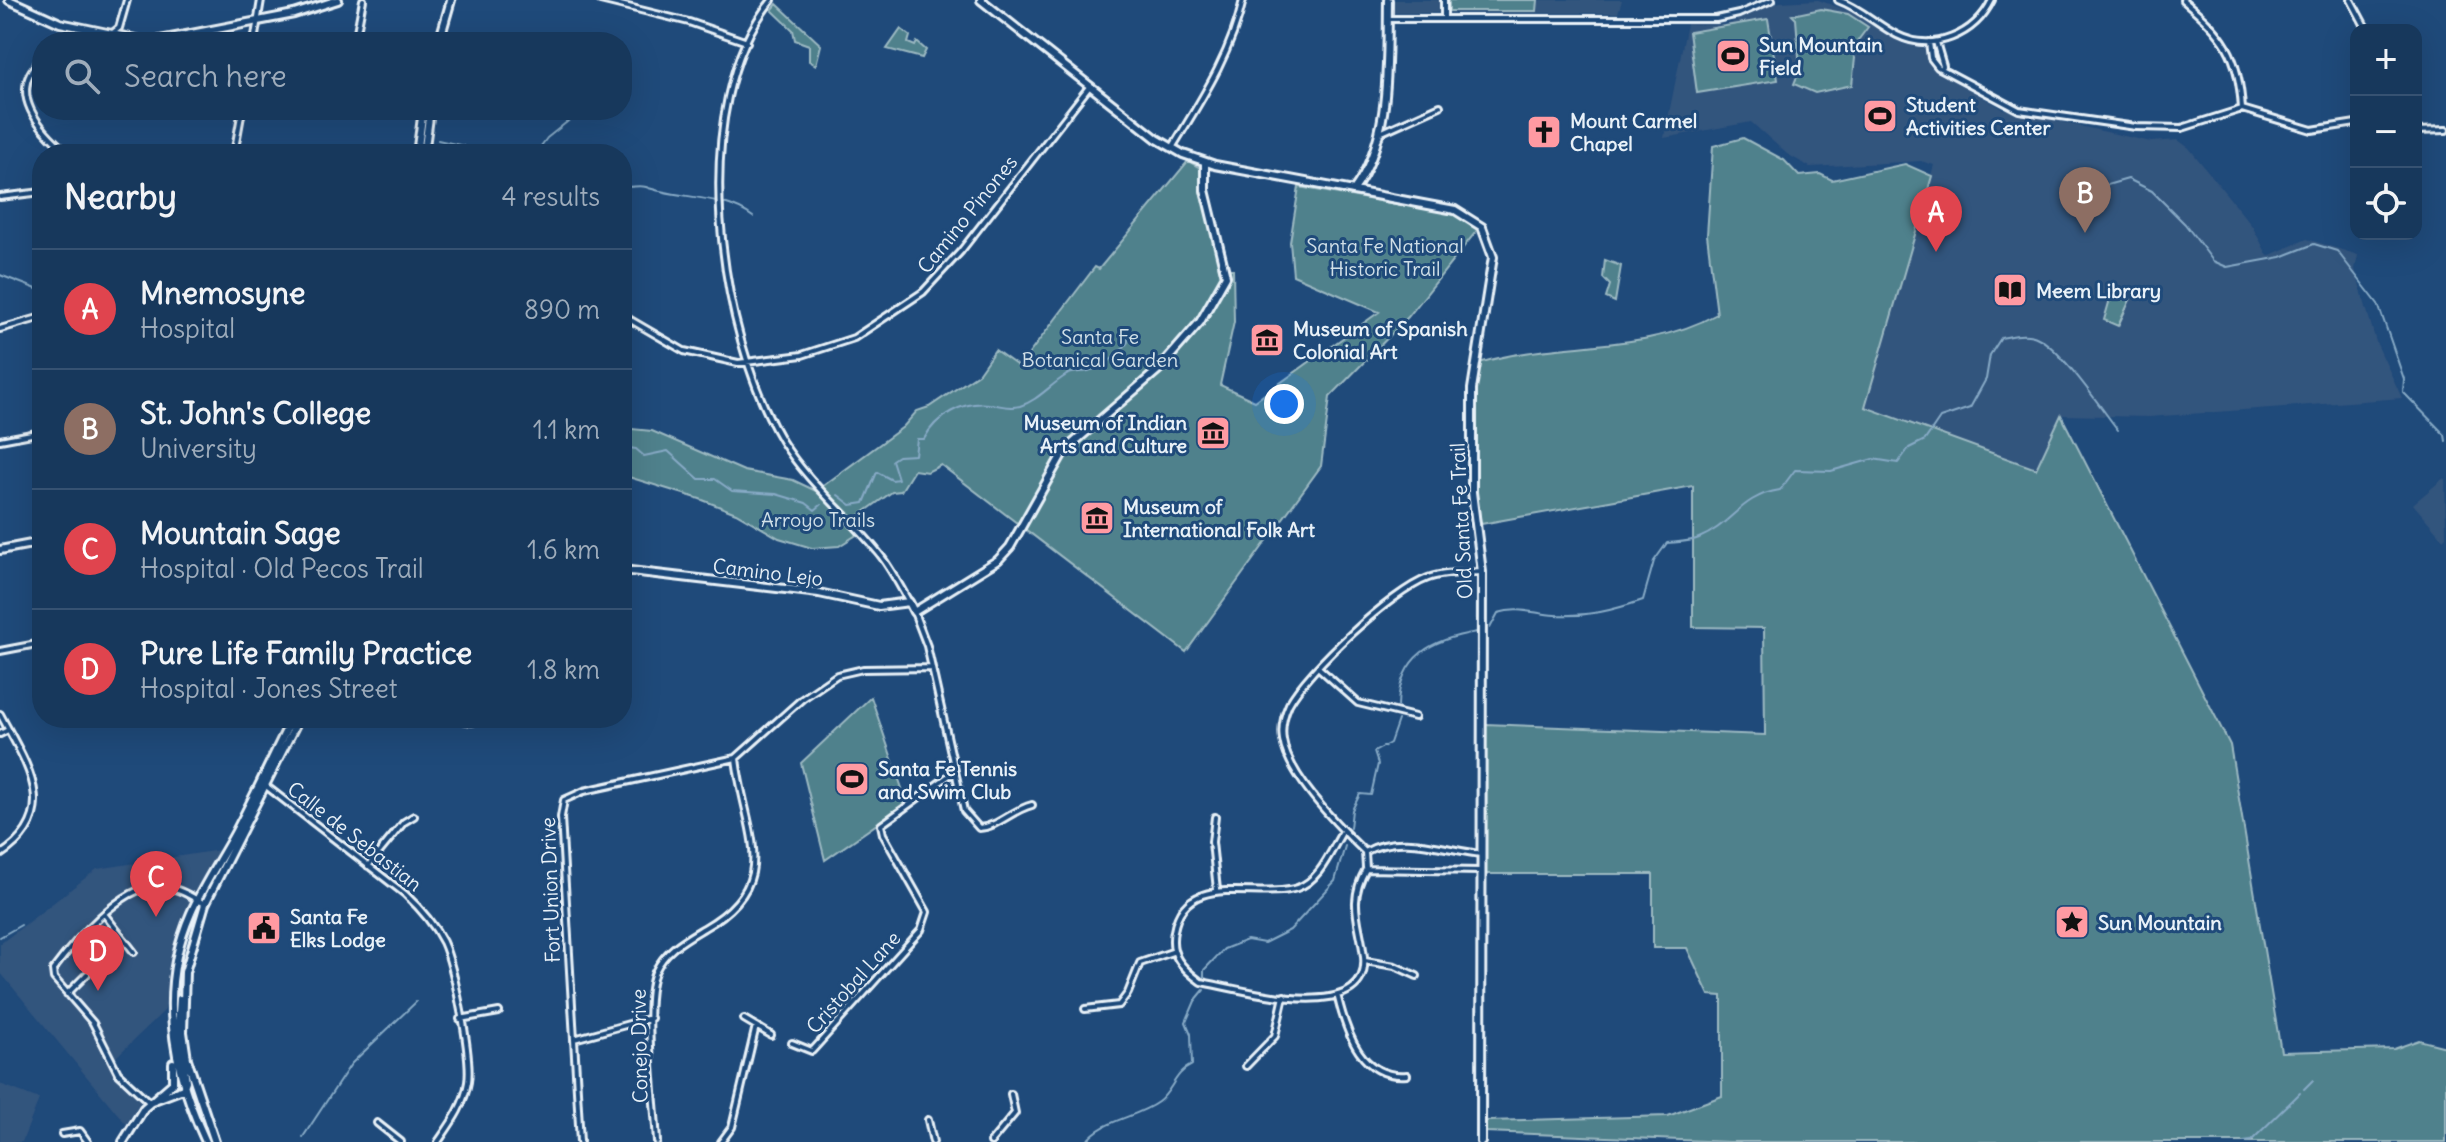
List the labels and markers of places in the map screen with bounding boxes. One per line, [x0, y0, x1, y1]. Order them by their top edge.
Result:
place label: Sun Mountain Field [1759, 32, 1883, 80]
sports icon: Sun Mountain Field [1714, 37, 1752, 75]
place label: Student Activities Center [1906, 92, 2051, 140]
sports icon: Student Activities Center [1861, 97, 1899, 135]
place label: Mount Carmel Chapel [1570, 108, 1697, 156]
church icon: Mount Carmel Chapel [1525, 113, 1563, 151]
pin: B [2059, 167, 2111, 233]
pin: A [1910, 186, 1962, 252]
library icon: Meem Library [1991, 271, 2029, 309]
place label: Meem Library [2036, 278, 2161, 303]
place label: Museum of Spanish Colonial Art [1293, 316, 1468, 364]
museum icon: Museum of Spanish Colonial Art [1248, 321, 1286, 359]
place label: Museum of Indian Arts and Culture [1024, 410, 1187, 458]
museum icon: Museum of Indian Arts and Culture [1194, 414, 1232, 452]
place label: Museum of International Folk Art [1123, 494, 1315, 542]
museum icon: Museum of International Folk Art [1078, 499, 1116, 537]
place label: Santa Fe Tennis and Swim Club [878, 756, 1017, 804]
sports icon: Santa Fe Tennis and Swim Club [833, 760, 871, 798]
pin: C [130, 851, 182, 917]
place icon: Sun Mountain [2053, 903, 2091, 941]
place label: Santa Fe Elks Lodge [290, 904, 386, 952]
public building icon: Santa Fe Elks Lodge [245, 909, 283, 947]
place label: Sun Mountain [2098, 910, 2222, 935]
pin: D [72, 925, 124, 991]

